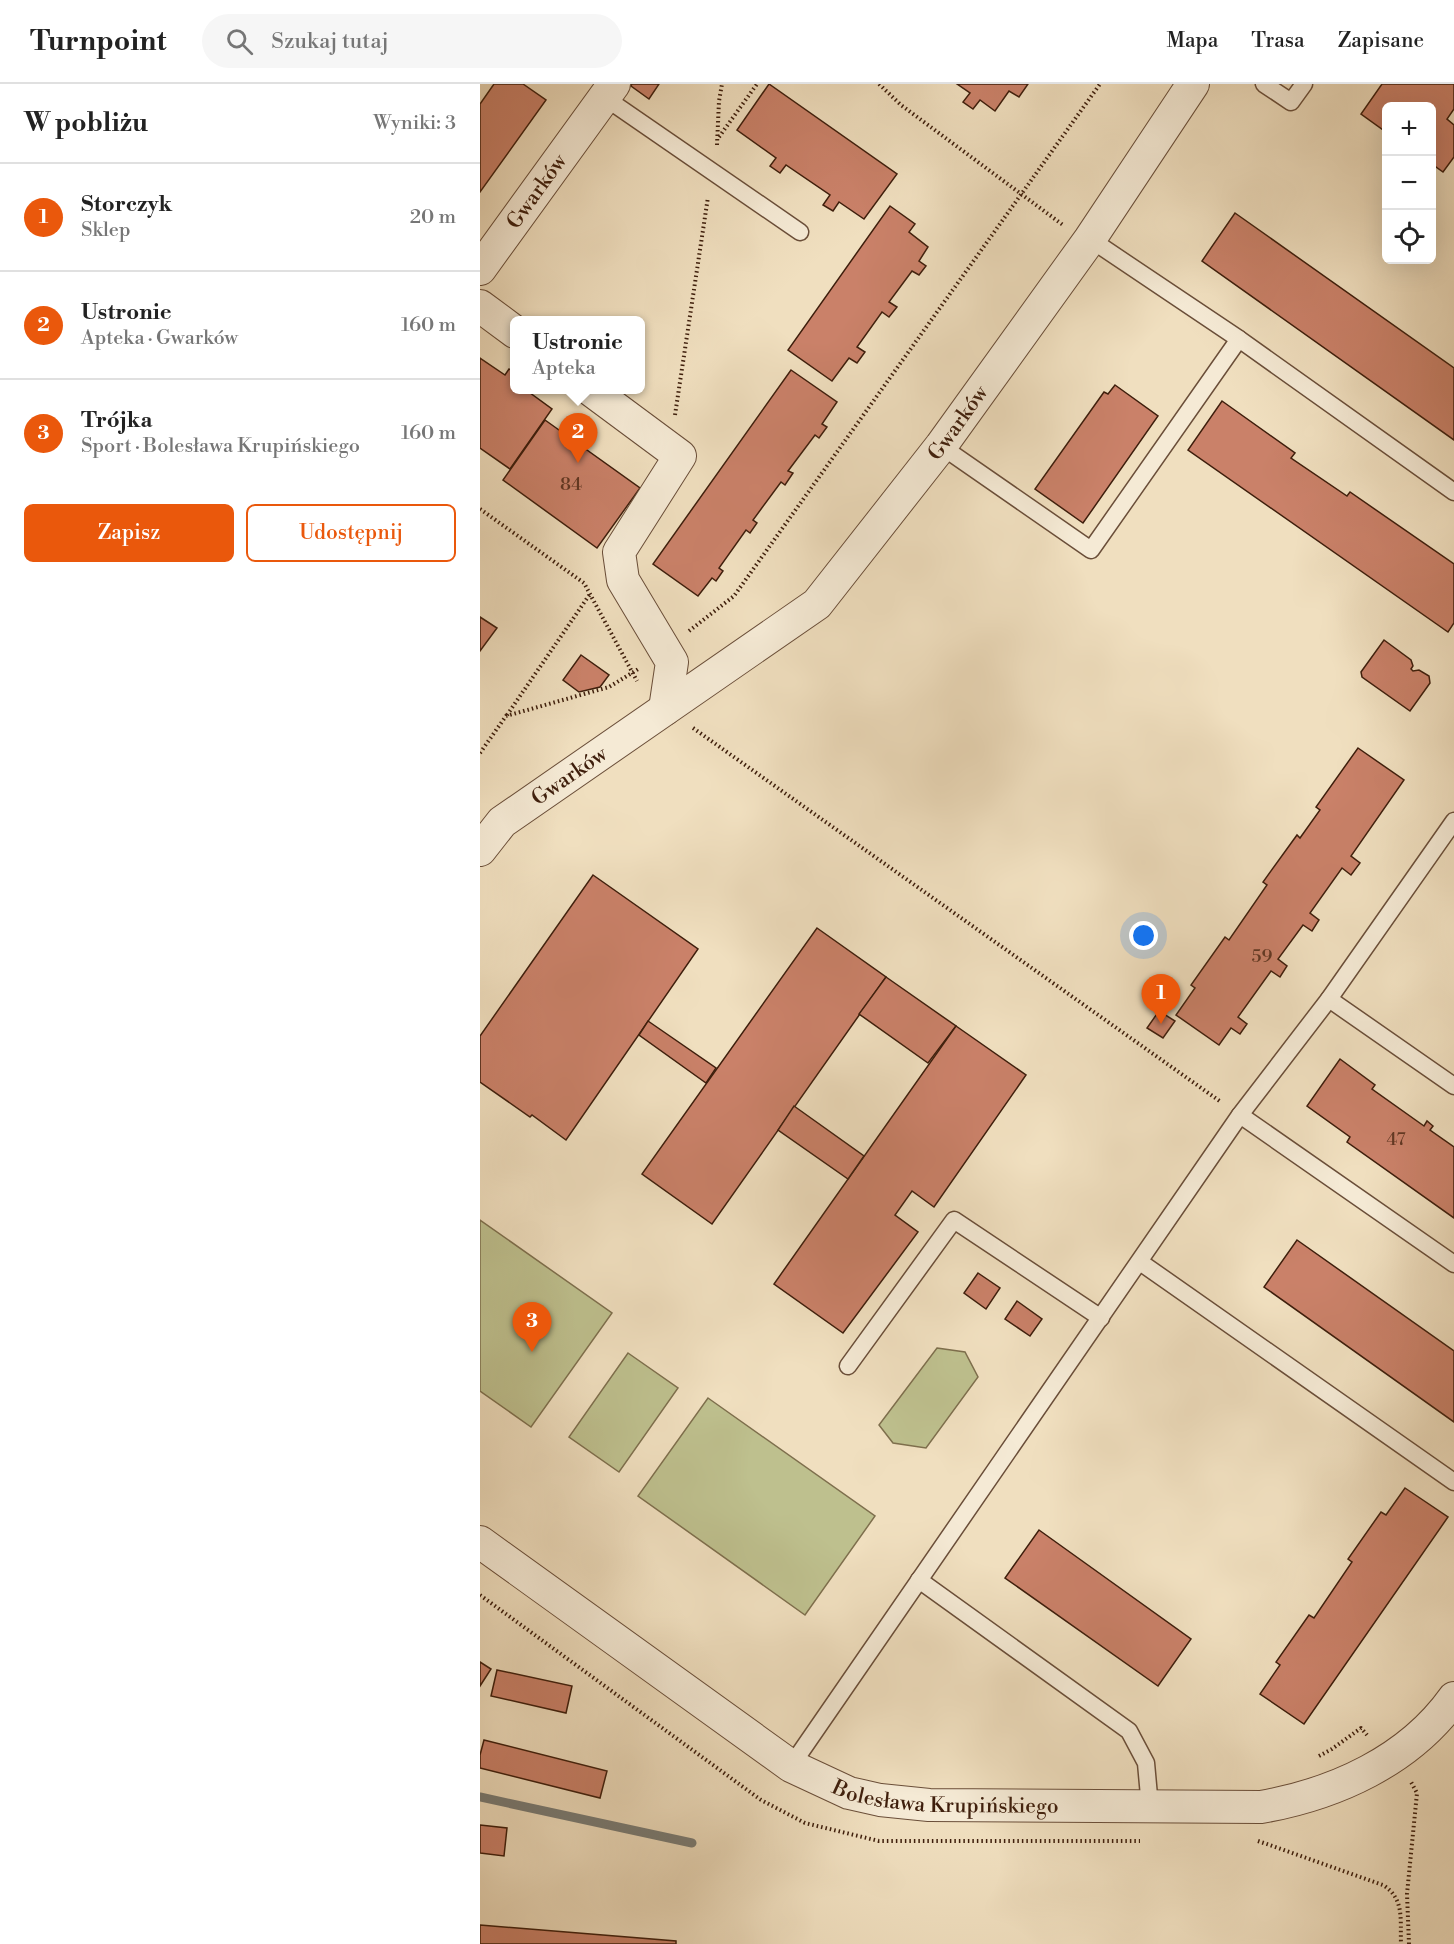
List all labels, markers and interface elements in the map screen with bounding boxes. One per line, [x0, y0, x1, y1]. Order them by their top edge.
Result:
search box [202, 14, 622, 68]
text: Turnpoint [30, 24, 166, 59]
icon: search [223, 25, 256, 58]
text: Szukaj tutaj [271, 28, 389, 55]
text: Mapa [1166, 28, 1218, 54]
text: Trasa [1251, 28, 1305, 54]
text: Zapisane [1338, 28, 1424, 54]
map controls [1382, 102, 1436, 264]
button: + [1382, 102, 1436, 156]
text: W pobliżu [24, 107, 148, 139]
text: Wyniki: 3 [373, 111, 456, 136]
street label: Gwarków [501, 149, 573, 234]
button: − [1382, 156, 1436, 210]
text: Storczyk [81, 191, 172, 218]
text: 1 [39, 205, 48, 230]
text: 20 m [410, 205, 456, 230]
button: locate [1382, 210, 1436, 264]
text: Sklep [81, 218, 131, 243]
text: Ustronie [81, 299, 172, 326]
text: 2 [37, 313, 50, 338]
text: 160 m [401, 313, 456, 338]
popup [510, 316, 645, 394]
text: Apteka · Gwarków [81, 326, 238, 351]
text: Ustronie [532, 329, 623, 356]
text: Apteka [532, 356, 596, 381]
street label: Gwarków [923, 380, 994, 466]
text: Trójka [81, 407, 153, 434]
pin: 2 [558, 414, 598, 463]
text: 3 [37, 421, 50, 446]
text: 160 m [401, 421, 456, 446]
text: Sport · Bolesława Krupińskiego [81, 434, 360, 459]
house number: 84 [560, 473, 582, 496]
button: Zapisz [24, 504, 234, 562]
button: Udostępnij [246, 504, 456, 562]
street label: Gwarków [527, 741, 613, 812]
your location [1129, 921, 1158, 950]
house number: 59 [1252, 945, 1273, 968]
pin: 1 [1142, 974, 1180, 1024]
house number: 47 [1386, 1128, 1406, 1151]
pin: 3 [512, 1302, 552, 1352]
street label: Bolesława Krupińskiego [827, 1774, 1059, 1820]

